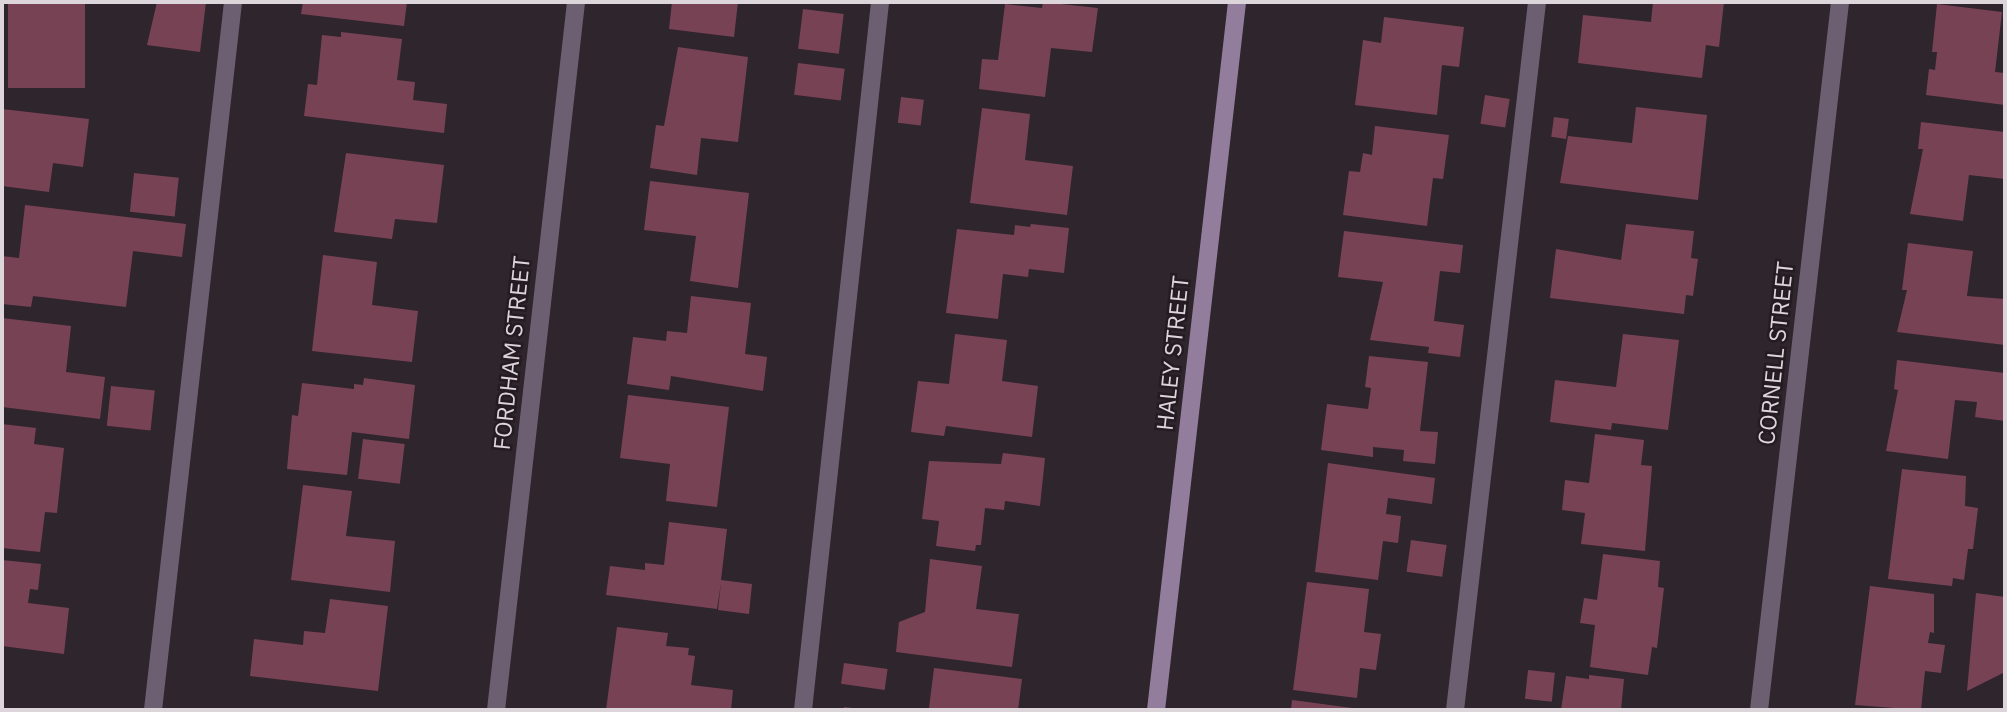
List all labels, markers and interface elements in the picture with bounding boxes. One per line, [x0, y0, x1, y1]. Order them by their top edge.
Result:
street label: FORDHAM STREET [487, 255, 535, 451]
street label: CORNELL STREET [1752, 260, 1798, 446]
street label: HALEY STREET [1150, 274, 1194, 432]

